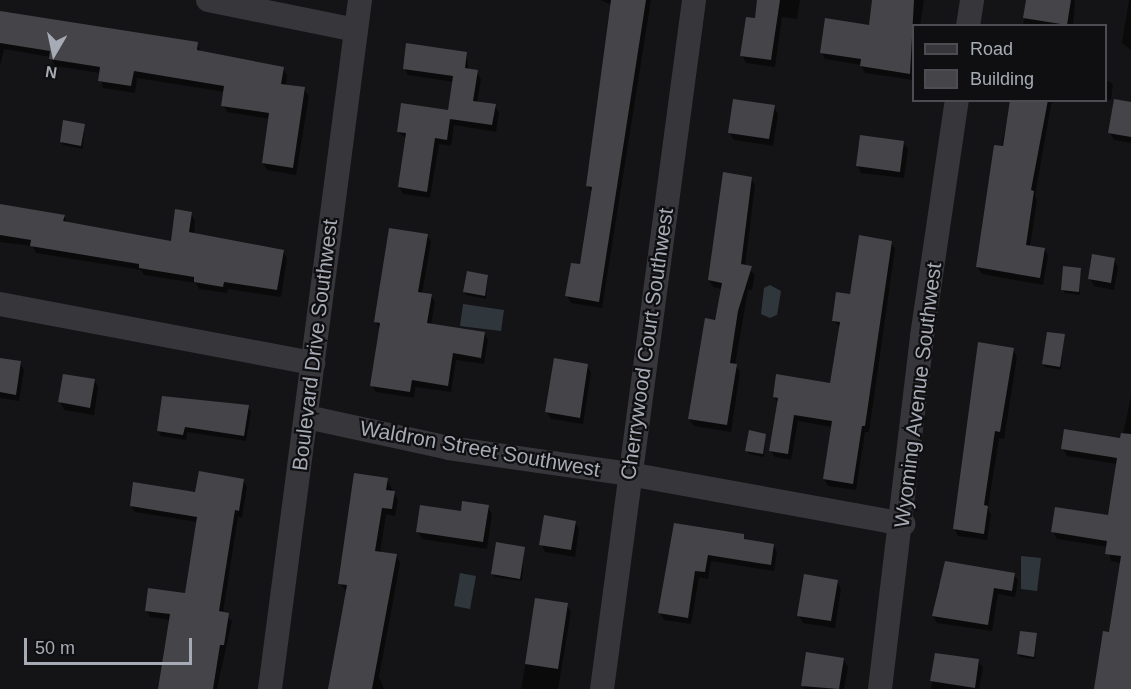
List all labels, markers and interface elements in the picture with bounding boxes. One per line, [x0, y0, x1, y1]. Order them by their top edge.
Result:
north arrow [24, 24, 84, 84]
legend [912, 24, 1107, 102]
text: Road [970, 39, 1013, 59]
text: N [44, 63, 58, 82]
text: Building [970, 69, 1034, 89]
street label: Cherrywood Court Southwest [615, 206, 679, 482]
street label: Boulevard Drive Southwest [287, 218, 343, 472]
street label: Wyoming Avenue Southwest [889, 261, 947, 529]
street label: Waldron Street Southwest [358, 415, 602, 483]
scale bar [27, 626, 195, 664]
text: 50 m [35, 638, 75, 658]

